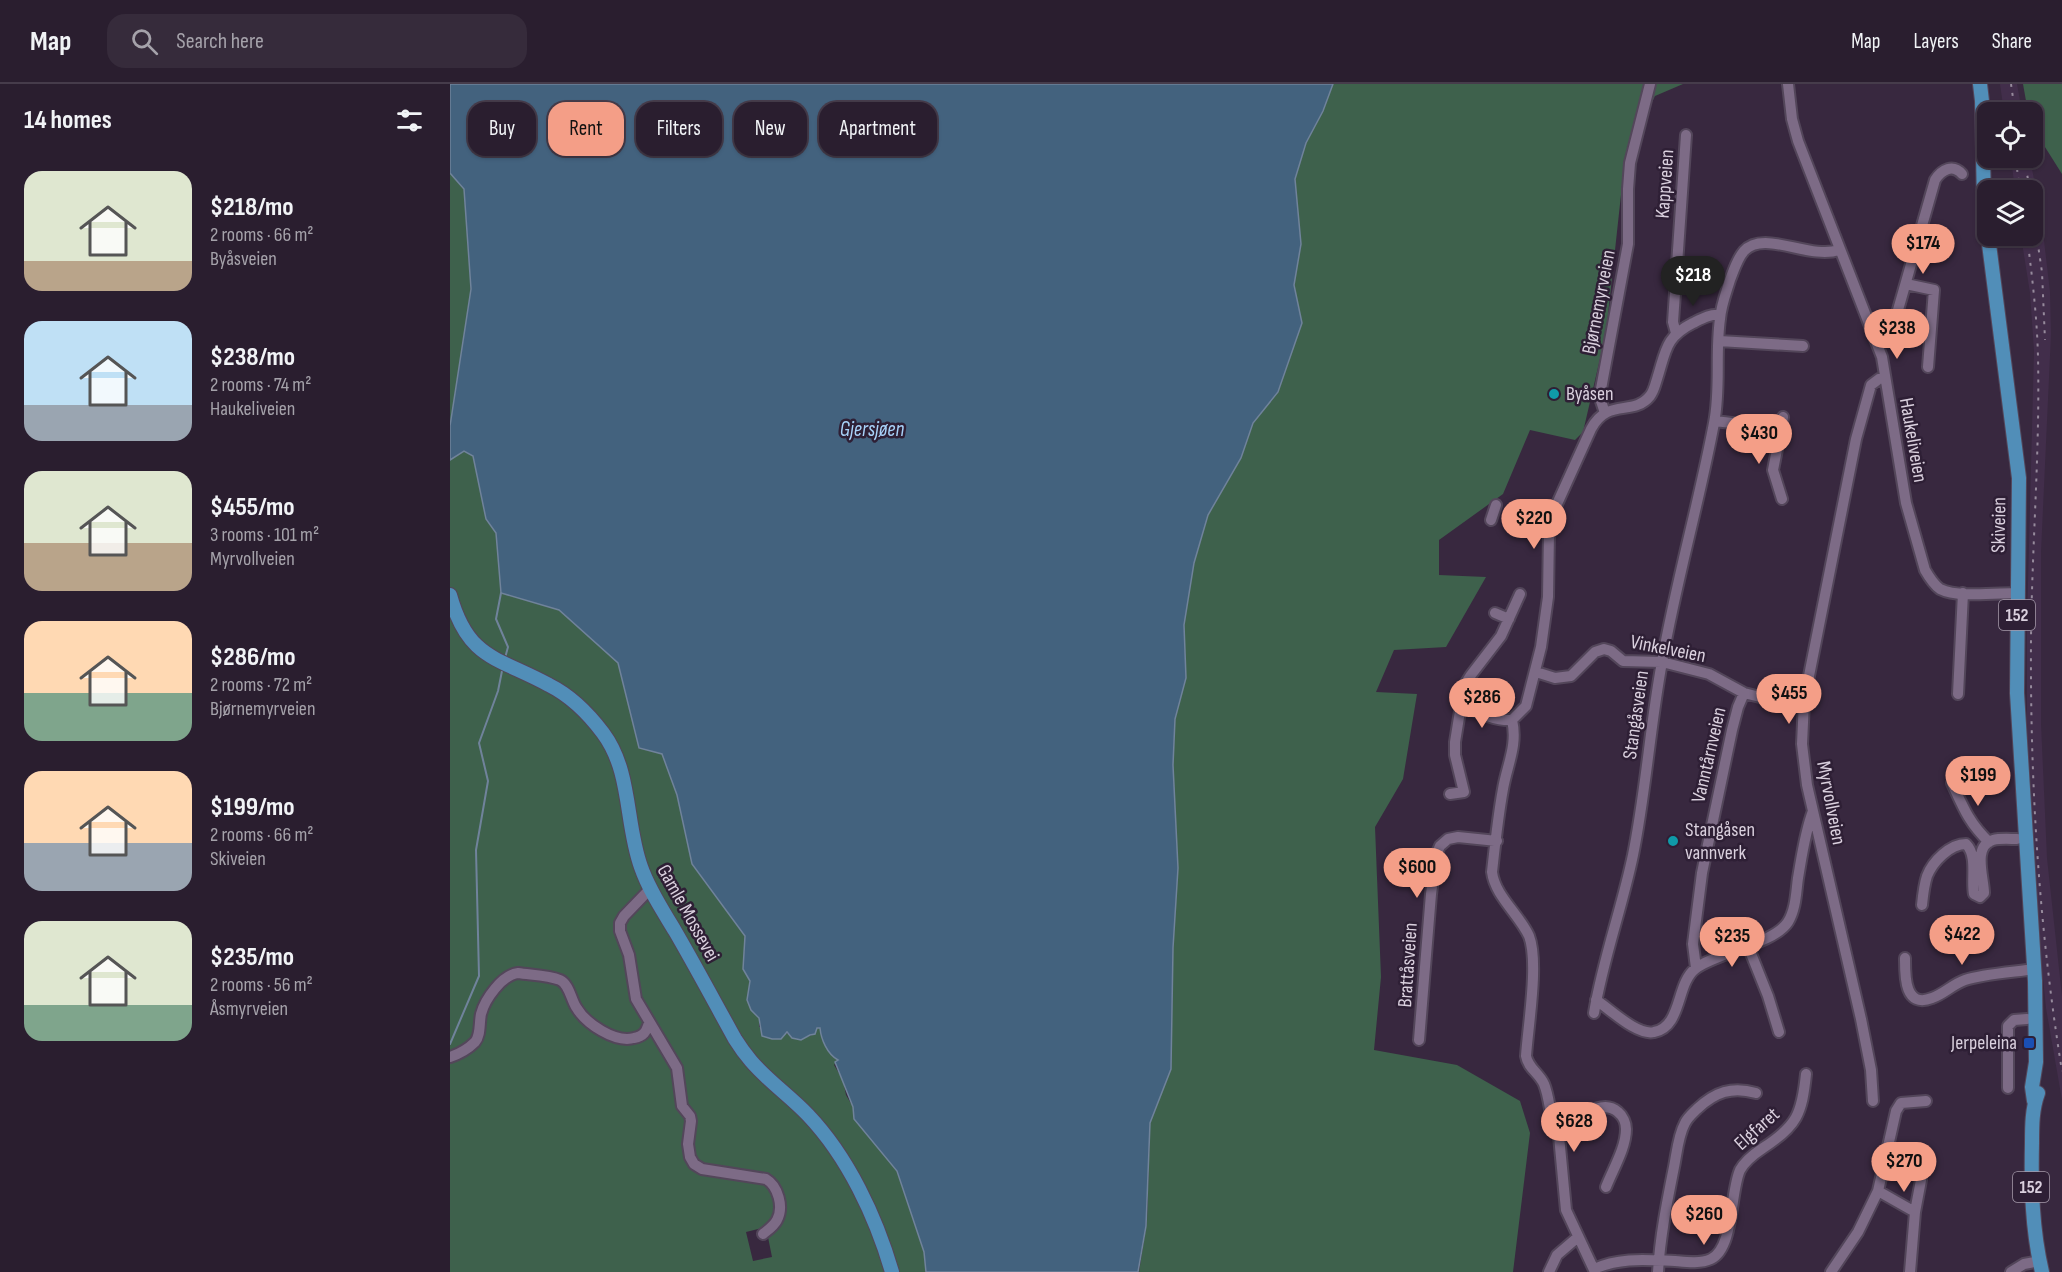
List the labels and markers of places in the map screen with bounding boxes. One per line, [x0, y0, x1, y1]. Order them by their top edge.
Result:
pin: $174 [1887, 224, 1959, 275]
pin: $218 [1657, 256, 1729, 307]
pin: $238 [1861, 309, 1933, 360]
place label: Byåsen [1566, 382, 1614, 406]
marker: Byåsen [1547, 387, 1561, 401]
pin: $430 [1723, 414, 1795, 465]
pin: $220 [1498, 499, 1570, 550]
pin: $455 [1753, 674, 1825, 725]
pin: $286 [1446, 678, 1518, 729]
pin: $199 [1942, 756, 2014, 807]
place label: Stangåsen vannverk [1685, 818, 1755, 865]
marker: Stangåsen vannverk [1666, 834, 1680, 848]
pin: $600 [1381, 848, 1453, 899]
pin: $422 [1926, 915, 1998, 966]
pin: $235 [1696, 917, 1768, 968]
place label: Jerpeleina [1950, 1031, 2017, 1055]
marker: Jerpeleina [2022, 1036, 2036, 1050]
pin: $628 [1538, 1102, 1610, 1153]
pin: $270 [1868, 1142, 1940, 1193]
pin: $260 [1668, 1195, 1740, 1246]

